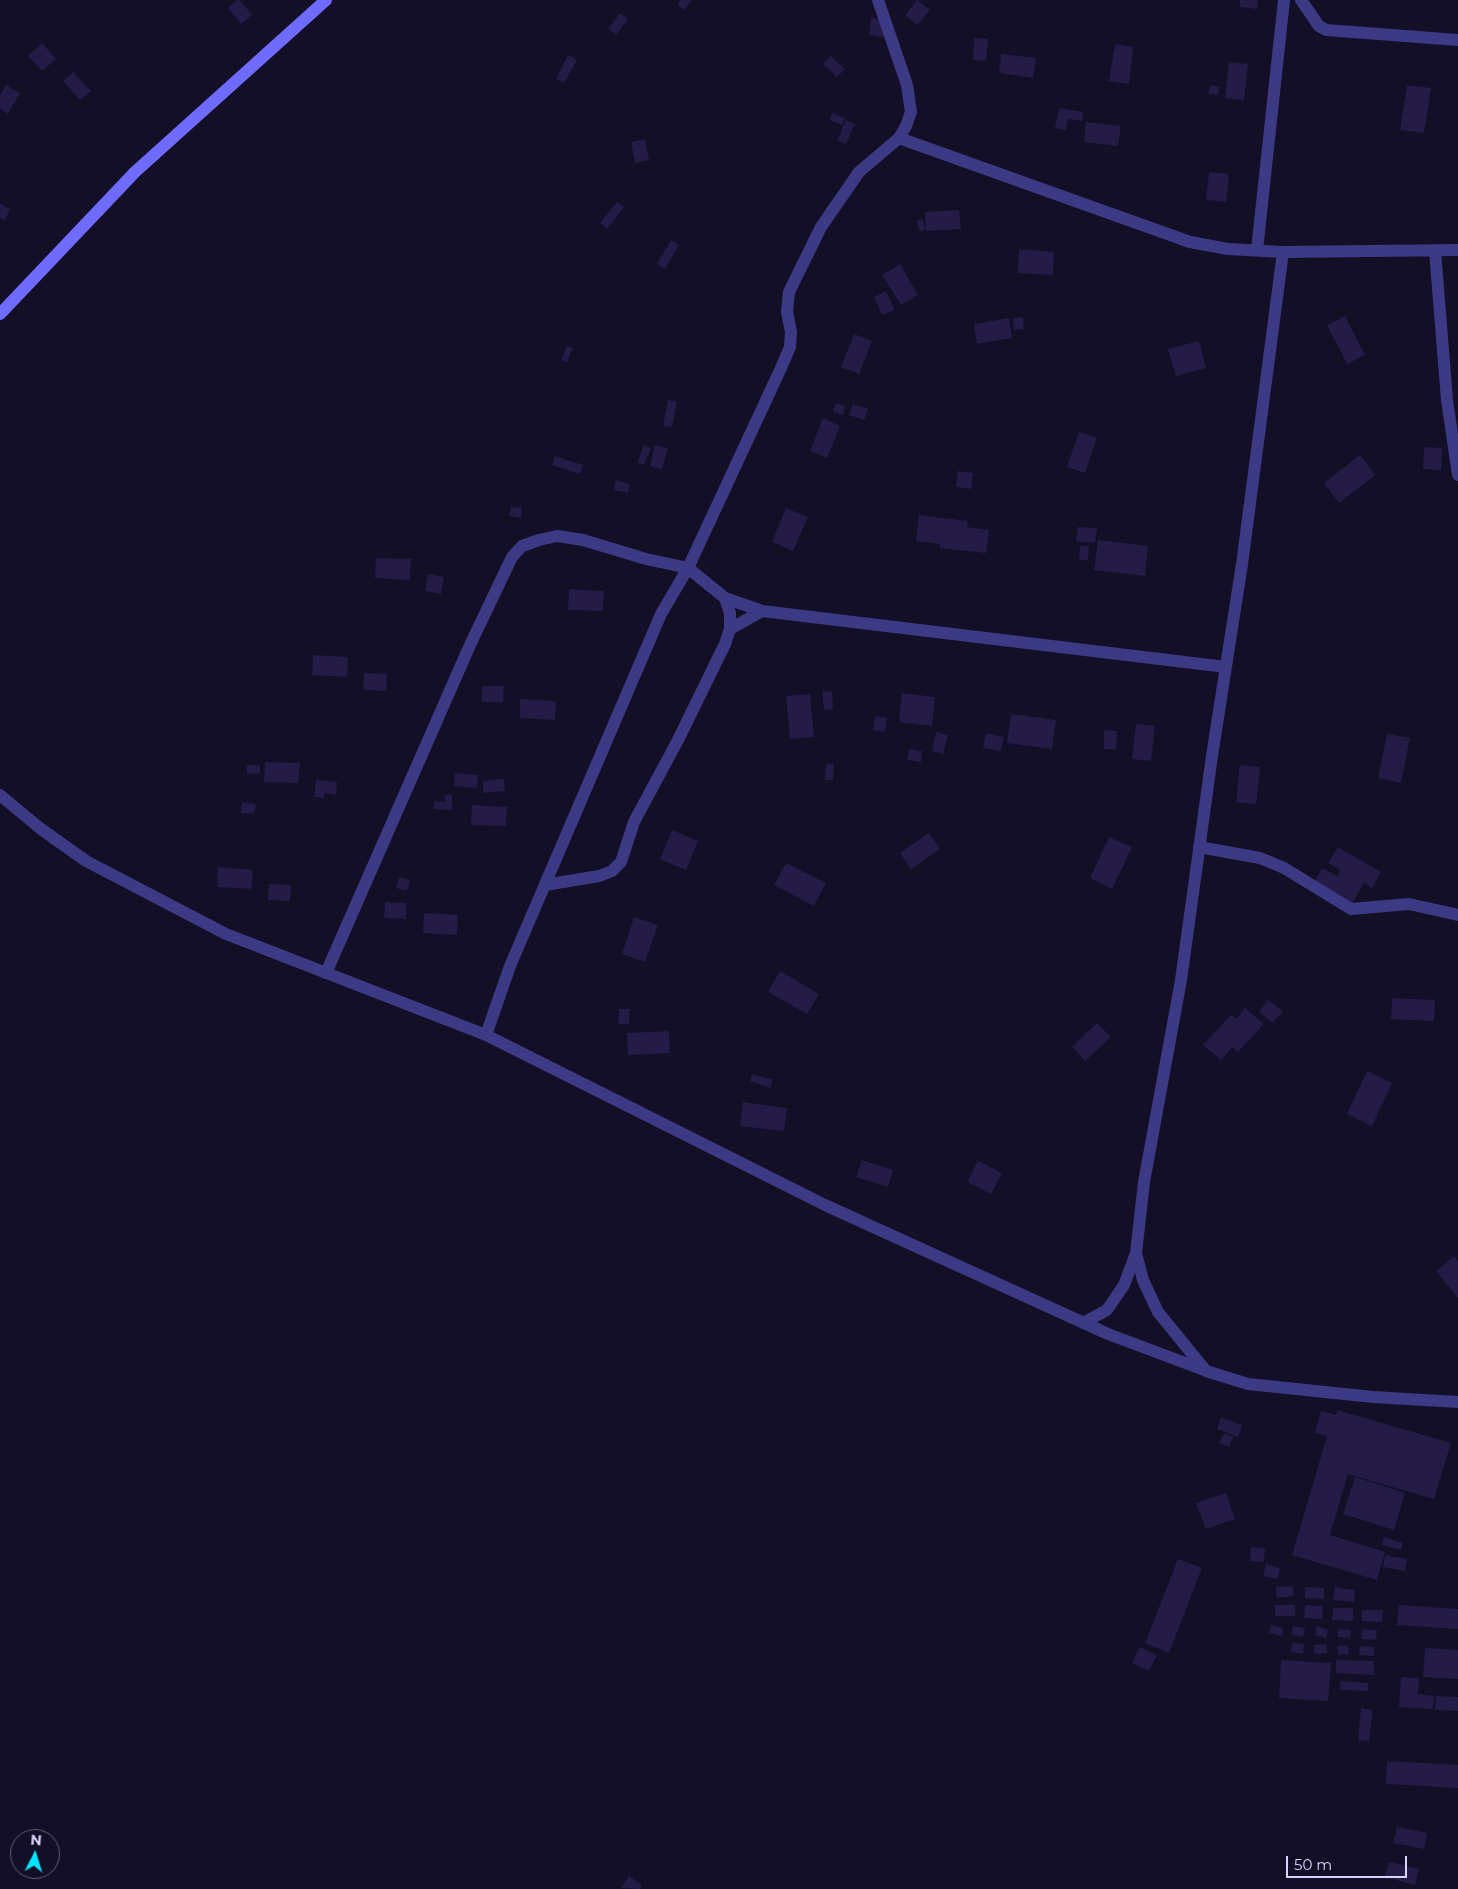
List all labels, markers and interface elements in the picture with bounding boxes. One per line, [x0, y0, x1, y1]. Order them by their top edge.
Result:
north arrow [10, 1829, 60, 1879]
text: N [30, 1831, 43, 1850]
scale bar [1288, 1846, 1409, 1878]
text: 50 m [1294, 1855, 1332, 1874]

